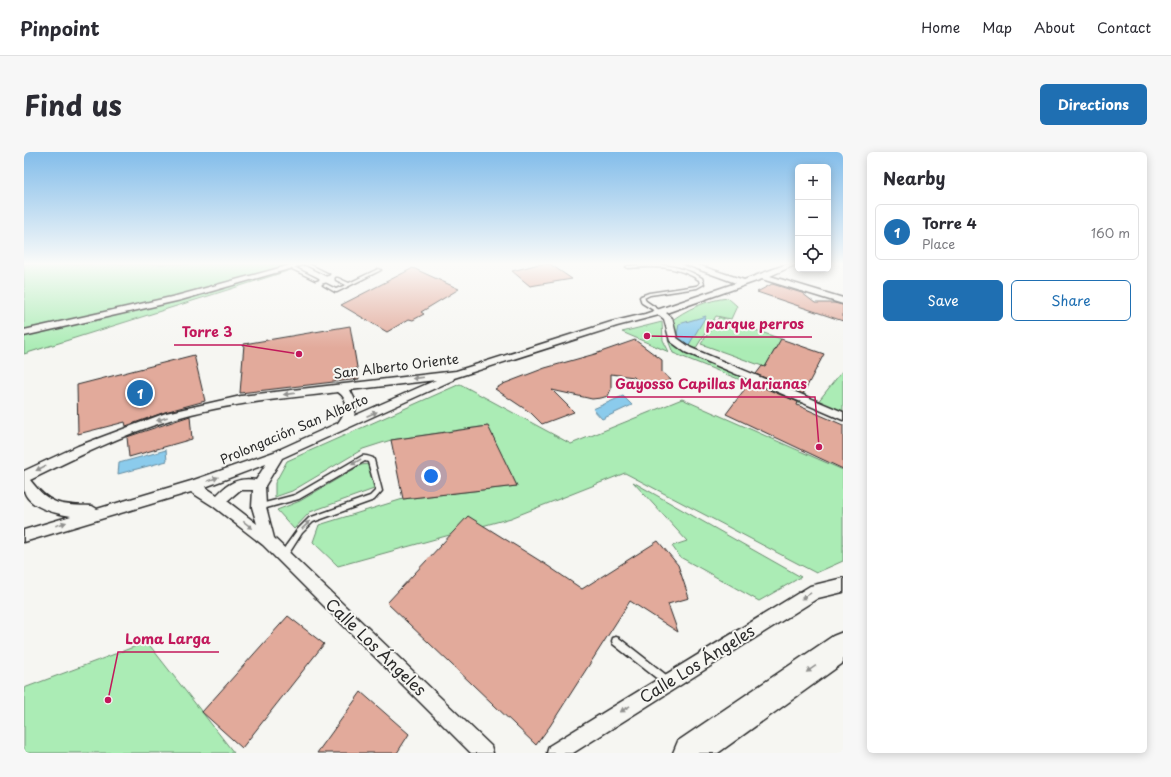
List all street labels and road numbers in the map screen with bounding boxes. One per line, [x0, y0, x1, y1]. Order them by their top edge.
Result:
street label: San Alberto Oriente [332, 348, 460, 383]
street label: Prolongación San Alberto [217, 389, 371, 468]
street label: Calle Los Ángeles [321, 592, 433, 701]
street label: Calle Los Ángeles [634, 618, 759, 708]

